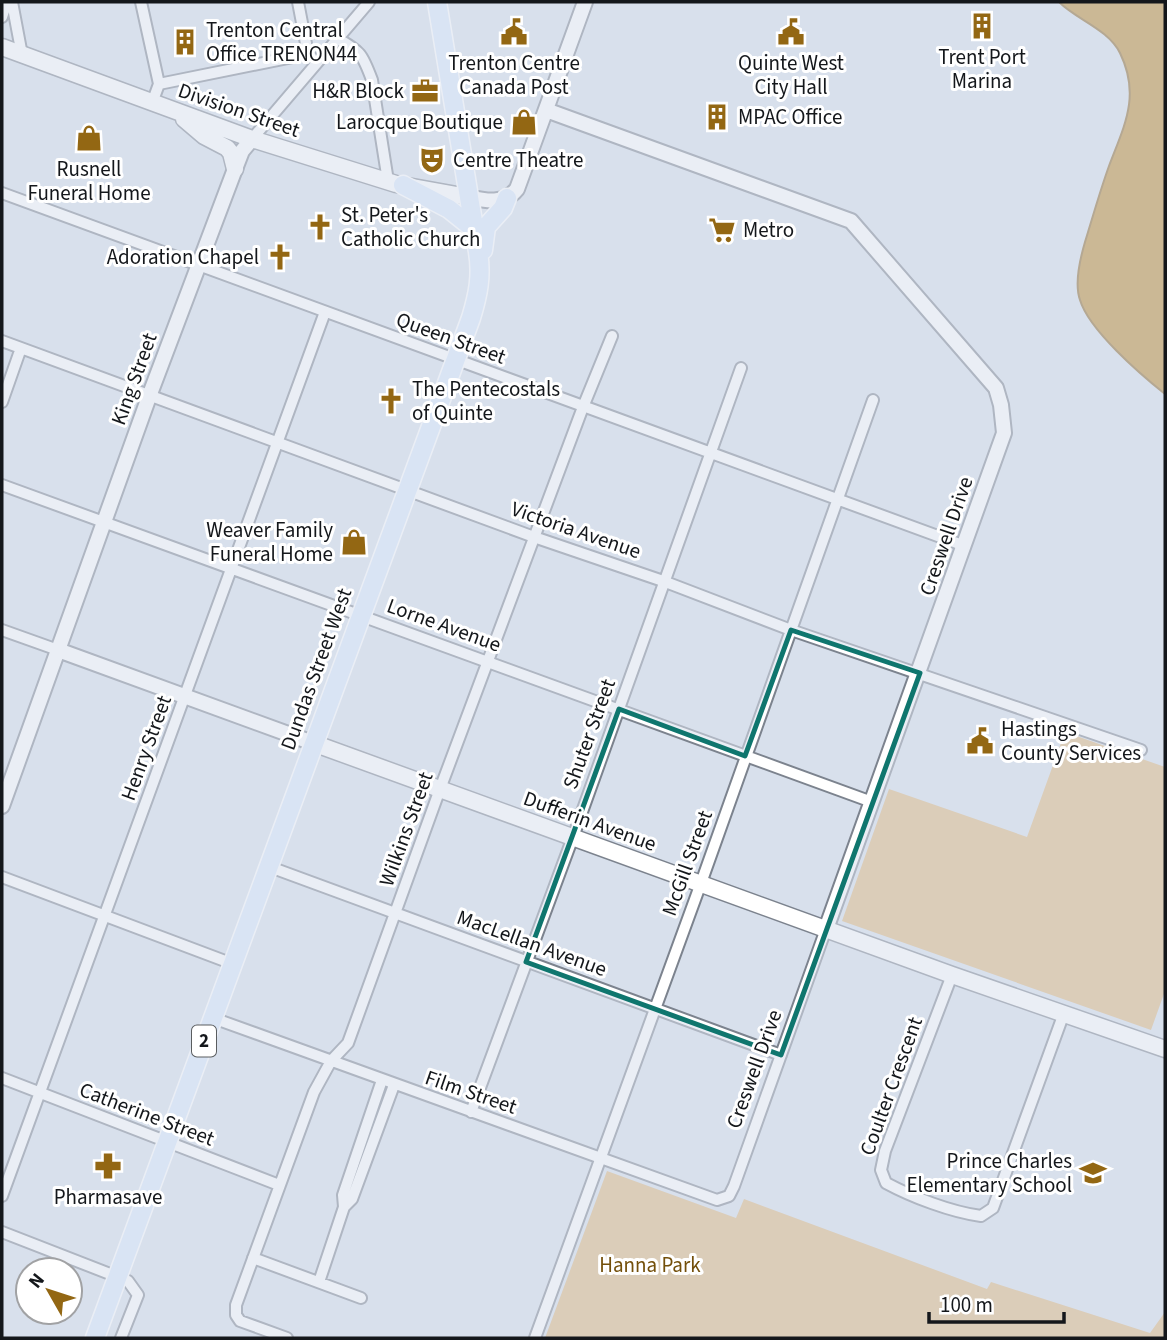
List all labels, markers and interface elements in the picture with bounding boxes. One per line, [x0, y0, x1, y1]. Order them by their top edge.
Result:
building icon: Trent Port Marina [967, 11, 997, 41]
place label: Trenton Central Office TRENON44 [206, 15, 357, 69]
public building icon: Trenton Centre Canada Post [499, 17, 529, 47]
public building icon: Quinte West City Hall [776, 17, 806, 47]
building icon: Trenton Central Office TRENON44 [170, 27, 200, 57]
place label: Trent Port Marina [938, 42, 1026, 96]
place label: Trenton Centre Canada Post [448, 48, 580, 102]
place label: Quinte West City Hall [738, 48, 844, 102]
street label: Division Street [174, 75, 304, 145]
place label: H&R Block [312, 76, 405, 106]
office icon: H&R Block [410, 76, 440, 106]
building icon: MPAC Office [702, 102, 732, 132]
place label: MPAC Office [738, 102, 842, 132]
place label: Larocque Boutique [336, 107, 503, 137]
shop icon: Larocque Boutique [509, 107, 539, 137]
shop icon: Rusnell Funeral Home [74, 123, 104, 153]
theatre icon: Centre Theatre [417, 145, 447, 175]
place label: Centre Theatre [453, 145, 583, 175]
place label: Rusnell Funeral Home [27, 154, 151, 208]
place label: St. Peter's Catholic Church [341, 200, 480, 254]
church icon: St. Peter's Catholic Church [305, 212, 335, 242]
supermarket icon: Metro [707, 215, 737, 245]
place label: Metro [743, 215, 794, 245]
place label: Adoration Chapel [107, 242, 259, 272]
church icon: Adoration Chapel [265, 242, 295, 272]
street label: Queen Street [392, 304, 510, 372]
street label: King Street [103, 329, 165, 429]
place label: The Pentecostals of Quinte [412, 374, 560, 428]
church icon: The Pentecostals of Quinte [376, 386, 406, 416]
street label: Creswell Drive [912, 472, 980, 600]
street label: Victoria Avenue [507, 494, 645, 566]
place label: Weaver Family Funeral Home [206, 515, 333, 569]
shop icon: Weaver Family Funeral Home [339, 527, 369, 557]
street label: Dundas Street West [273, 584, 359, 754]
street label: Lorne Avenue [383, 590, 505, 660]
street label: Shuter Street [555, 675, 623, 793]
street label: Henry Street [113, 691, 179, 805]
place label: Hastings County Services [1001, 714, 1141, 768]
public building icon: Hastings County Services [965, 726, 995, 756]
street label: Wilkins Street [371, 768, 441, 890]
street label: Dufferin Avenue [519, 783, 661, 859]
street label: McGill Street [654, 806, 720, 920]
street label: MacLellan Avenue [453, 902, 611, 984]
street label: Creswell Drive [719, 1006, 789, 1132]
street label: Coulter Crescent [852, 1013, 930, 1159]
road number: 2 [192, 1026, 216, 1056]
street label: Film Street [421, 1062, 521, 1122]
street label: Catherine Street [75, 1074, 219, 1154]
place label: Prince Charles Elementary School [906, 1146, 1072, 1200]
pharmacy icon: Pharmasave [93, 1151, 123, 1181]
school or university icon: Prince Charles Elementary School [1078, 1158, 1108, 1188]
place label: Pharmasave [54, 1182, 162, 1212]
park label: Hanna Park [599, 1250, 701, 1280]
north arrow [14, 1256, 84, 1326]
text: N [22, 1268, 51, 1295]
scale bar [929, 1280, 1064, 1324]
text: 100 m [940, 1290, 993, 1320]

